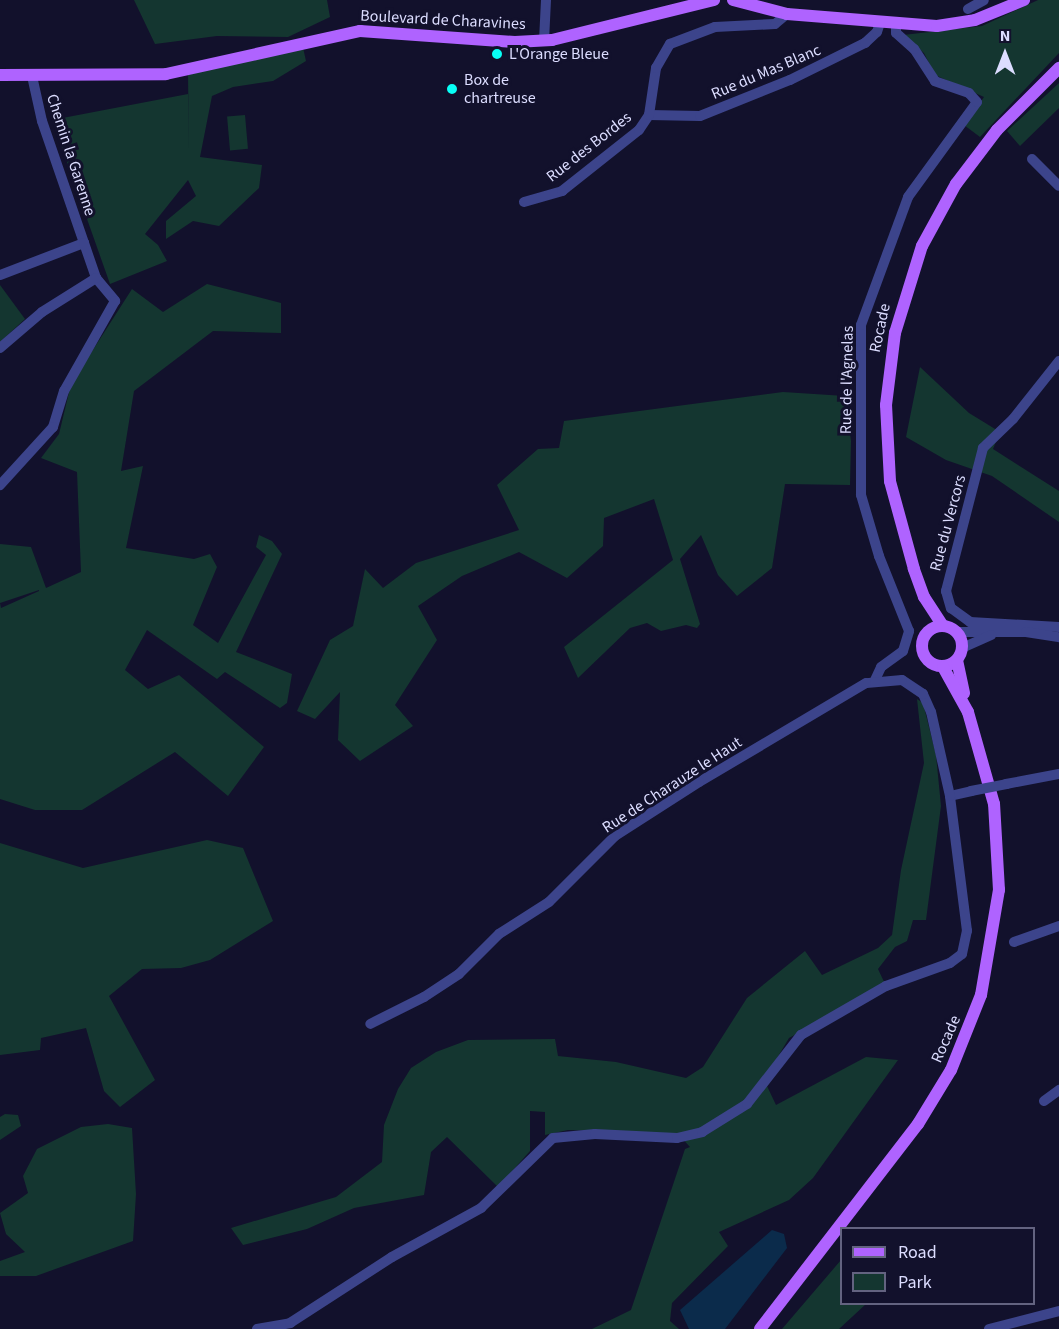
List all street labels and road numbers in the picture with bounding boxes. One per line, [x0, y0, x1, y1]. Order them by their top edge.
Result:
street label: Boulevard de Charavines [360, 6, 526, 34]
street label: Rue du Mas Blanc [708, 40, 824, 104]
street label: Chemin la Garenne [42, 92, 100, 218]
street label: Rue des Bordes [543, 108, 635, 186]
street label: Rocade [865, 302, 895, 354]
street label: Rue de l'Agnelas [836, 326, 858, 434]
street label: Rue du Vercors [926, 473, 970, 573]
street label: Rue de Charauze le Haut [599, 733, 745, 837]
street label: Rocade [927, 1012, 965, 1066]

